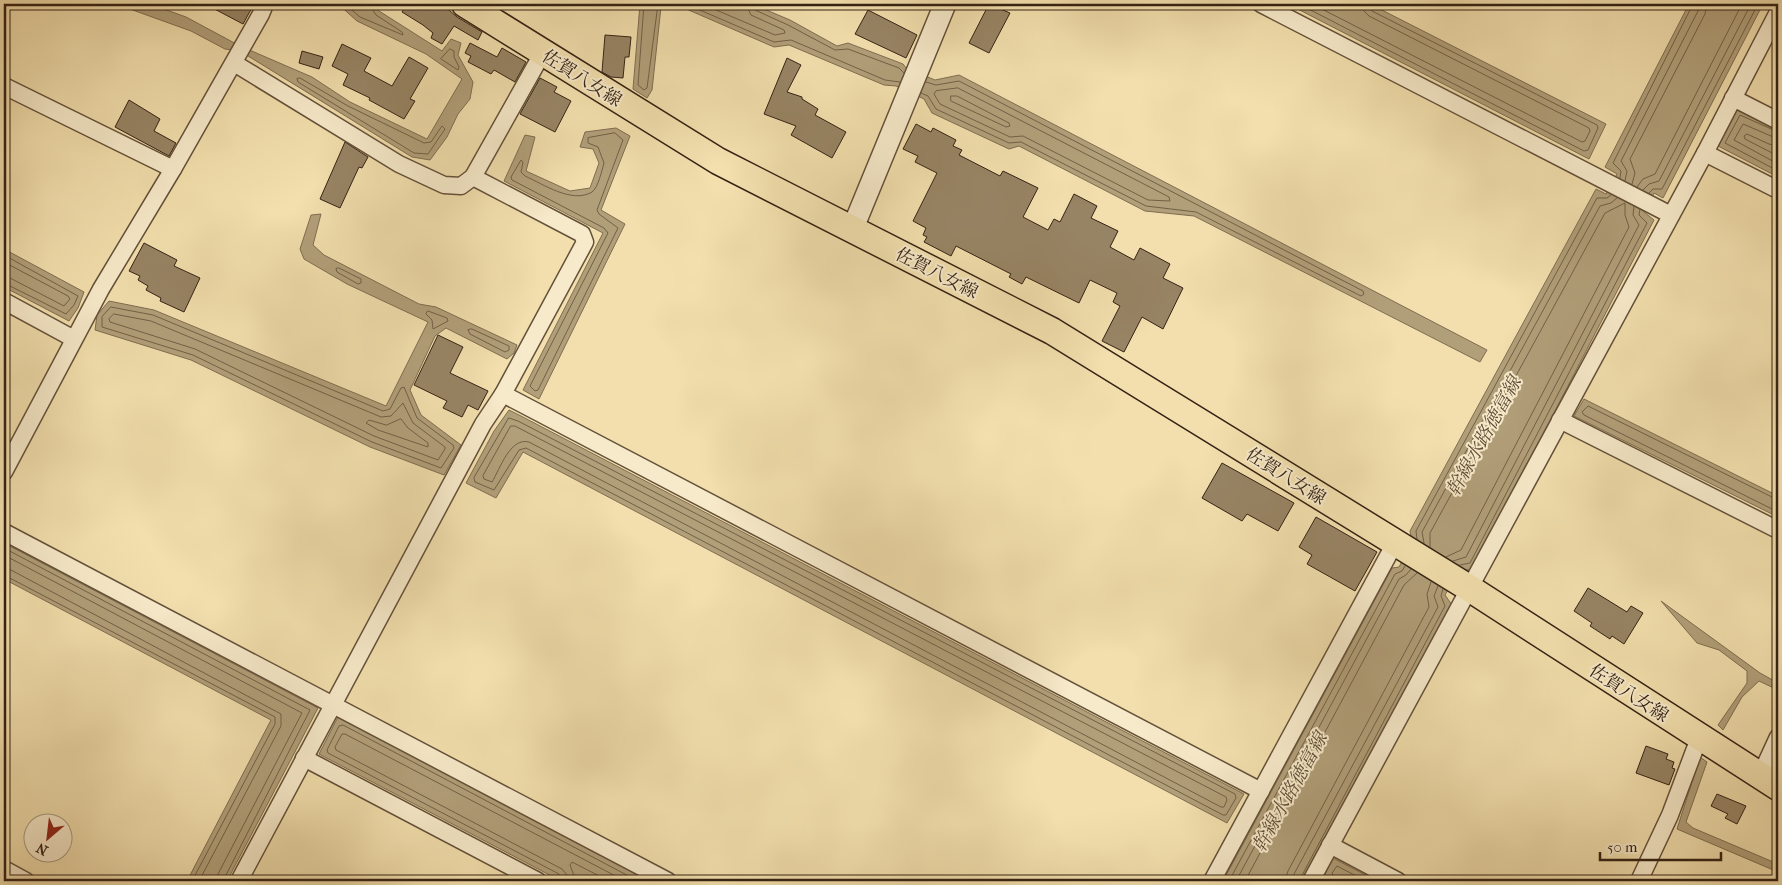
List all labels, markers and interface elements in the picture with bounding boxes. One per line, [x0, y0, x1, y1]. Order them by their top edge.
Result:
street label: 佐賀八女線 [538, 46, 625, 111]
street label: 佐賀八女線 [892, 244, 982, 303]
water label: 幹線水路徳富線 [1442, 371, 1527, 500]
street label: 佐賀八女線 [1242, 444, 1329, 509]
street label: 佐賀八女線 [1585, 660, 1672, 727]
water label: 幹線水路徳富線 [1248, 727, 1333, 856]
north arrow [22, 812, 72, 862]
scale bar [1600, 830, 1721, 862]
text: 50 m [1607, 838, 1638, 856]
text: N [33, 839, 51, 859]

